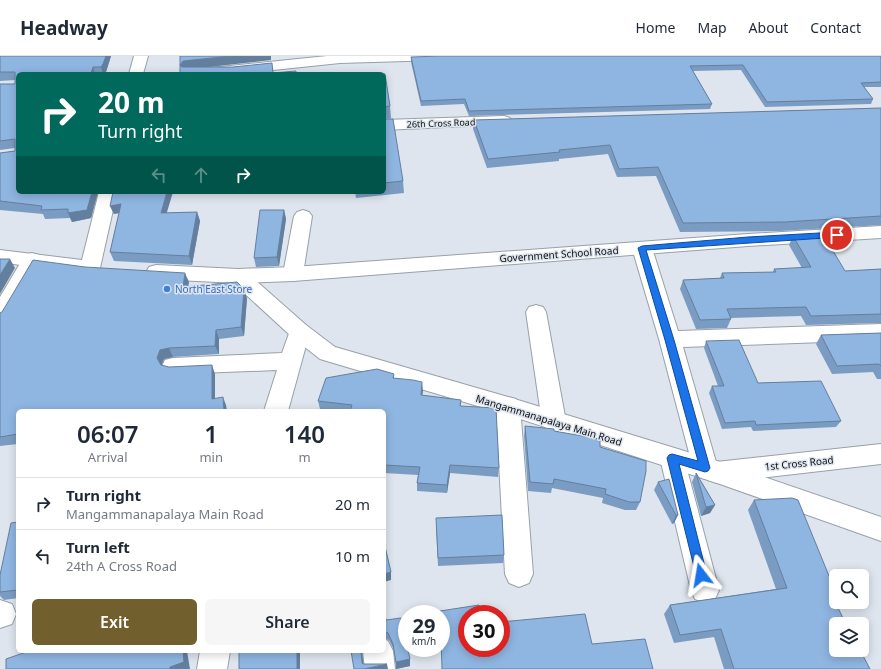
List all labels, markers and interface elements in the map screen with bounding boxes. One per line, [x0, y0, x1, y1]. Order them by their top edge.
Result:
text: Headway [20, 15, 108, 41]
text: Home [636, 18, 675, 37]
text: Map [697, 18, 727, 37]
text: About [749, 18, 788, 37]
text: Contact [810, 18, 861, 37]
text: 20 m [98, 83, 165, 121]
icon: right [32, 88, 84, 140]
street label: 26th Cross Road [406, 115, 476, 131]
text: Turn right [98, 119, 182, 143]
icon: left [148, 164, 170, 186]
icon: ahead [190, 164, 212, 186]
icon: right [232, 164, 254, 186]
pin [820, 218, 854, 252]
icon: arrive [826, 224, 848, 246]
street label: Government School Road [499, 243, 619, 265]
place label: North East Store [175, 282, 252, 296]
marker: North East Store [162, 284, 172, 294]
street label: Mangammanapalaya Main Road [474, 391, 624, 449]
text: 06:07 [77, 417, 138, 450]
text: 1 [204, 417, 218, 450]
text: 140 [284, 417, 325, 450]
text: Arrival [88, 448, 128, 466]
text: min [199, 448, 223, 466]
text: m [298, 448, 311, 466]
street label: 1st Cross Road [764, 452, 834, 474]
text: Turn right [66, 485, 141, 505]
icon: right [32, 493, 54, 515]
text: 20 m [335, 494, 370, 514]
text: Mangammanapalaya Main Road [66, 505, 264, 523]
text: Turn left [66, 537, 130, 557]
icon: left [32, 545, 54, 567]
text: 10 m [335, 546, 370, 566]
position arrow [680, 554, 722, 596]
text: 24th A Cross Road [66, 557, 177, 575]
map controls [829, 569, 869, 657]
button: search [829, 569, 869, 609]
button: Exit [32, 599, 197, 645]
button: Share [205, 599, 370, 645]
speed limit sign: 30 [458, 605, 510, 657]
text: 29 [413, 612, 435, 639]
button: layers [829, 617, 869, 657]
text: km/h [412, 634, 436, 648]

